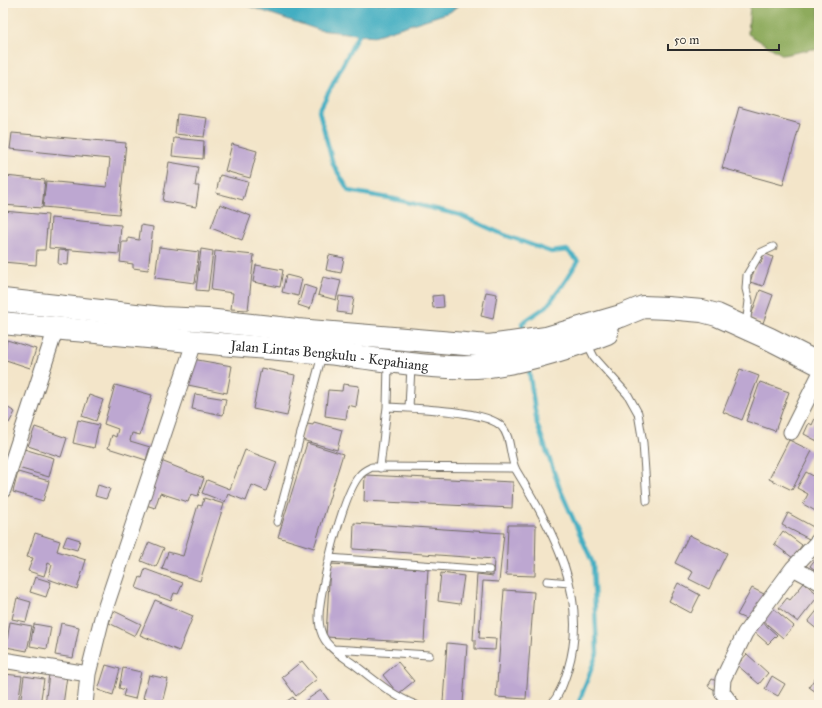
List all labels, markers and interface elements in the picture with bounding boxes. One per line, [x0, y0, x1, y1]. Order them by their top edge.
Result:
scale bar [668, 26, 779, 52]
text: 50 m [674, 33, 699, 47]
street label: Jalan Lintas Bengkulu - Kepahiang [228, 336, 429, 374]

